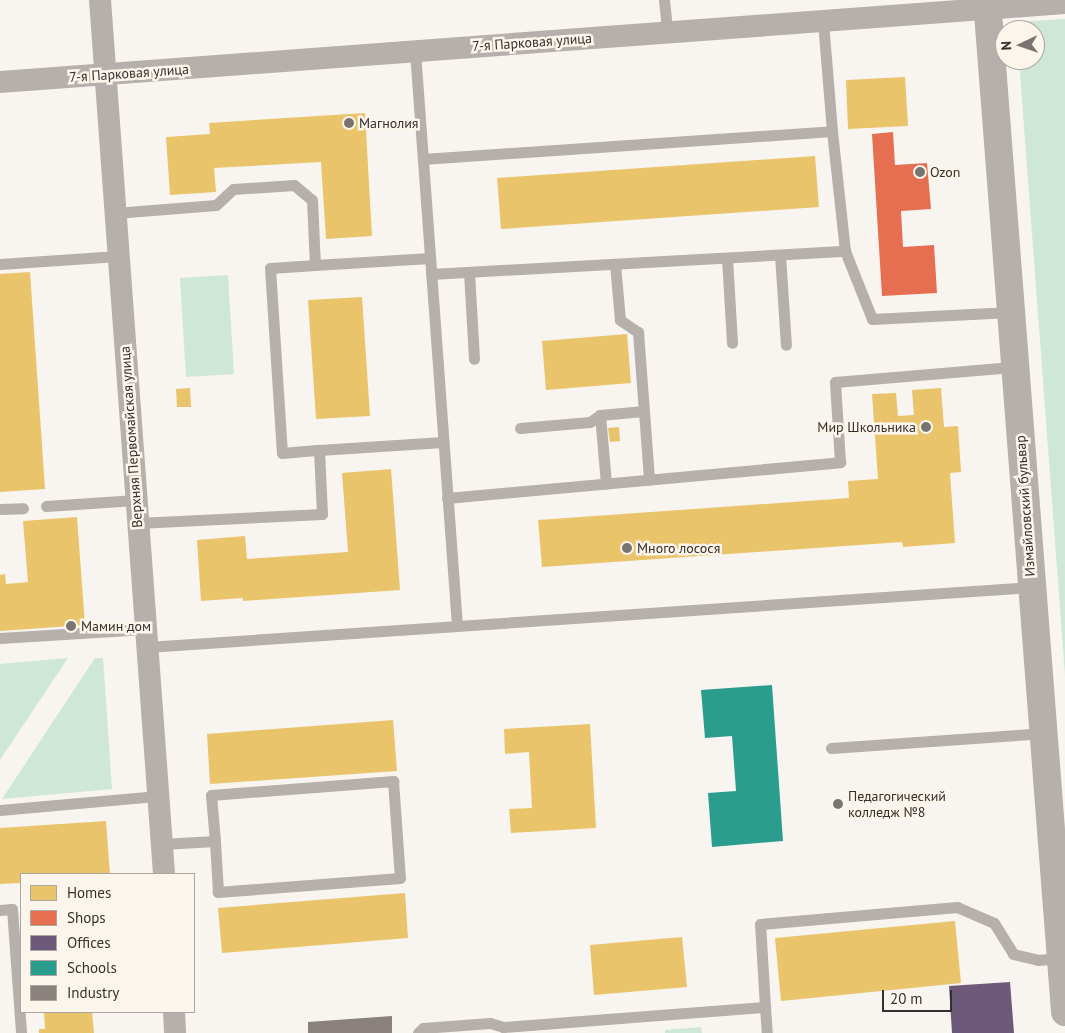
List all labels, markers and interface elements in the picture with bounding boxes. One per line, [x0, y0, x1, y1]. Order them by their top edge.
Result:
north arrow [995, 20, 1045, 70]
street label: 7-я Парковая улица [472, 29, 592, 55]
text: N [997, 41, 1015, 51]
street label: 7-я Парковая улица [69, 60, 189, 86]
place label: Магнолия [359, 115, 418, 131]
marker: Магнолия [343, 117, 355, 129]
place label: Ozon [930, 164, 960, 180]
marker: Ozon [914, 166, 926, 178]
street label: Верхняя Первомайская улица [116, 345, 146, 529]
place label: Мир Школьника [817, 419, 916, 435]
marker: Мир Школьника [920, 421, 932, 433]
street label: Измайловский бульвар [1012, 435, 1038, 577]
place label: Много лосося [637, 540, 720, 556]
marker: Много лосося [621, 542, 633, 554]
place label: Мамин дом [81, 618, 151, 634]
marker: Мамин дом [65, 620, 77, 632]
place label: Педагогический колледж №8 [848, 788, 946, 820]
marker: Педагогический колледж №8 [832, 798, 844, 810]
legend [20, 873, 195, 1013]
text: Homes [67, 883, 111, 902]
text: Shops [67, 908, 106, 927]
text: Offices [67, 933, 111, 952]
text: Schools [67, 958, 117, 977]
scale bar [885, 980, 955, 1012]
text: Industry [67, 983, 119, 1002]
text: 20 m [890, 989, 923, 1008]

